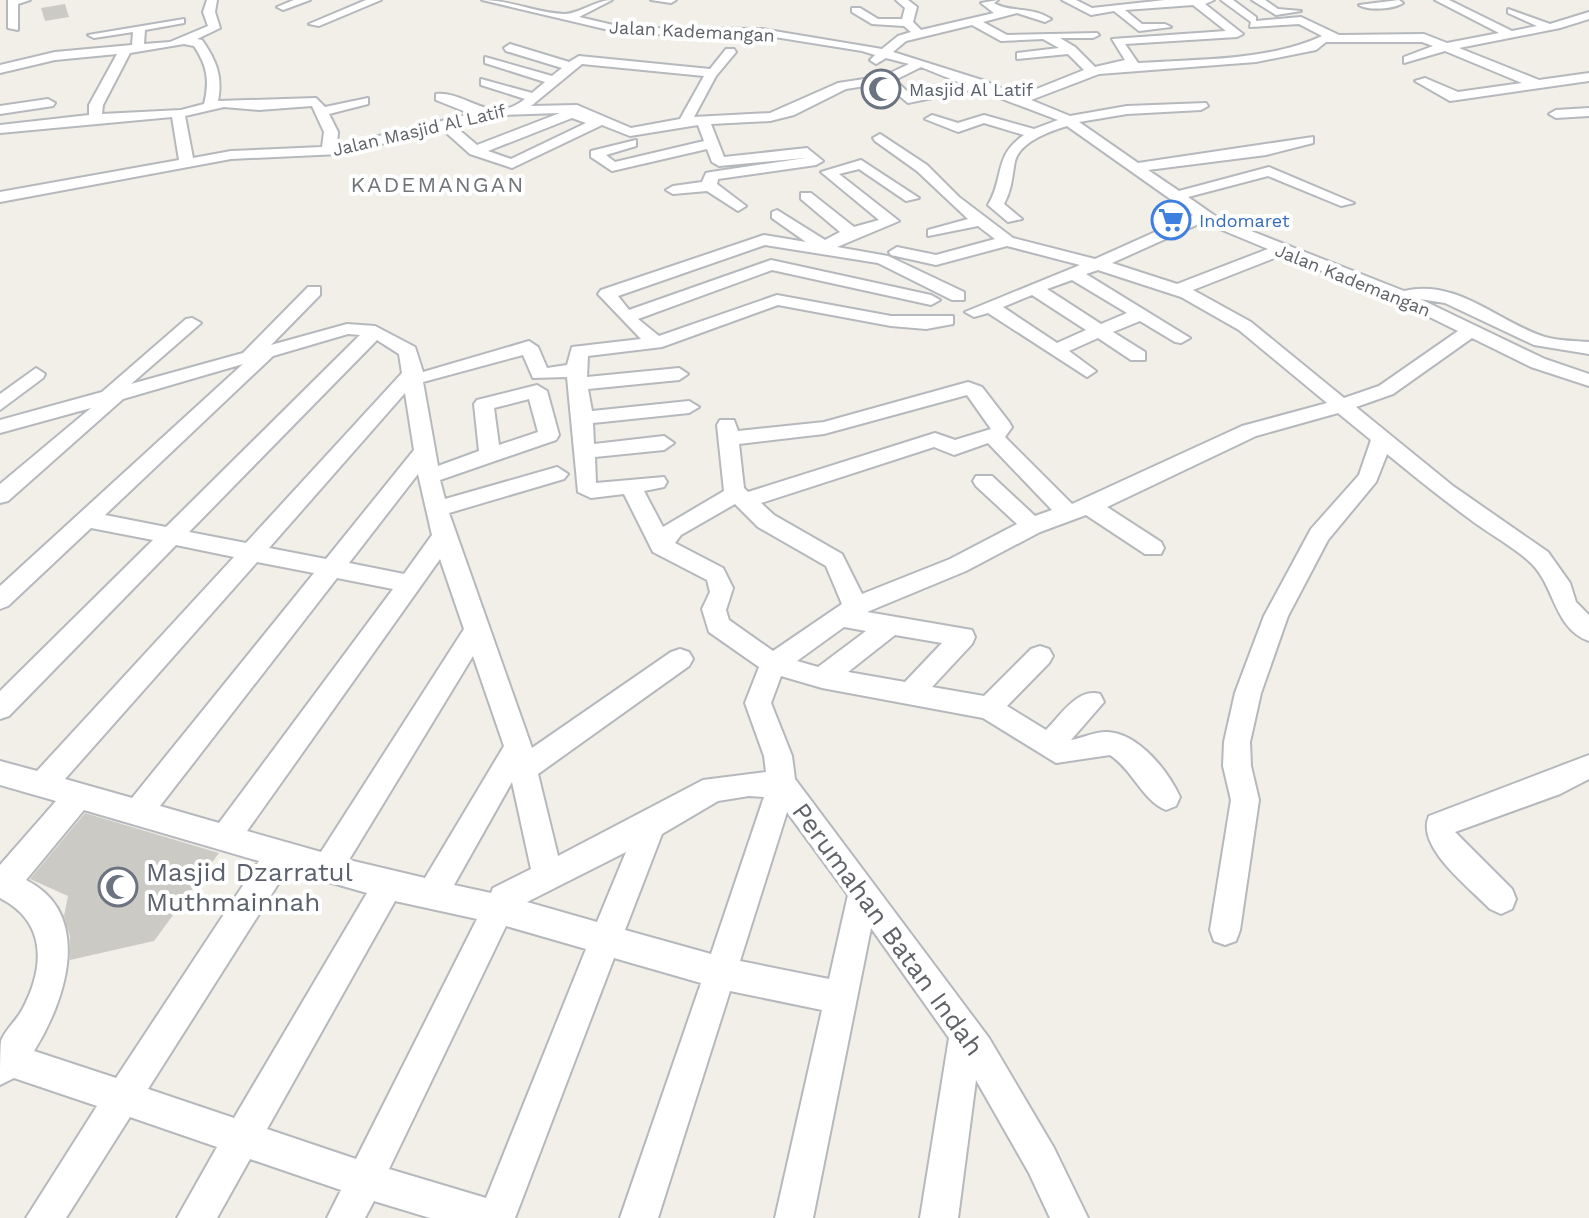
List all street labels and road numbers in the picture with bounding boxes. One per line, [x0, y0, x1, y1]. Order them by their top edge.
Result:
street label: Jalan Kademangan [609, 16, 775, 46]
street label: Jalan Masjid Al Latif [330, 100, 508, 160]
street label: Jalan Kademangan [1272, 239, 1434, 321]
street label: Perumahan Batan Indah [786, 797, 990, 1061]

